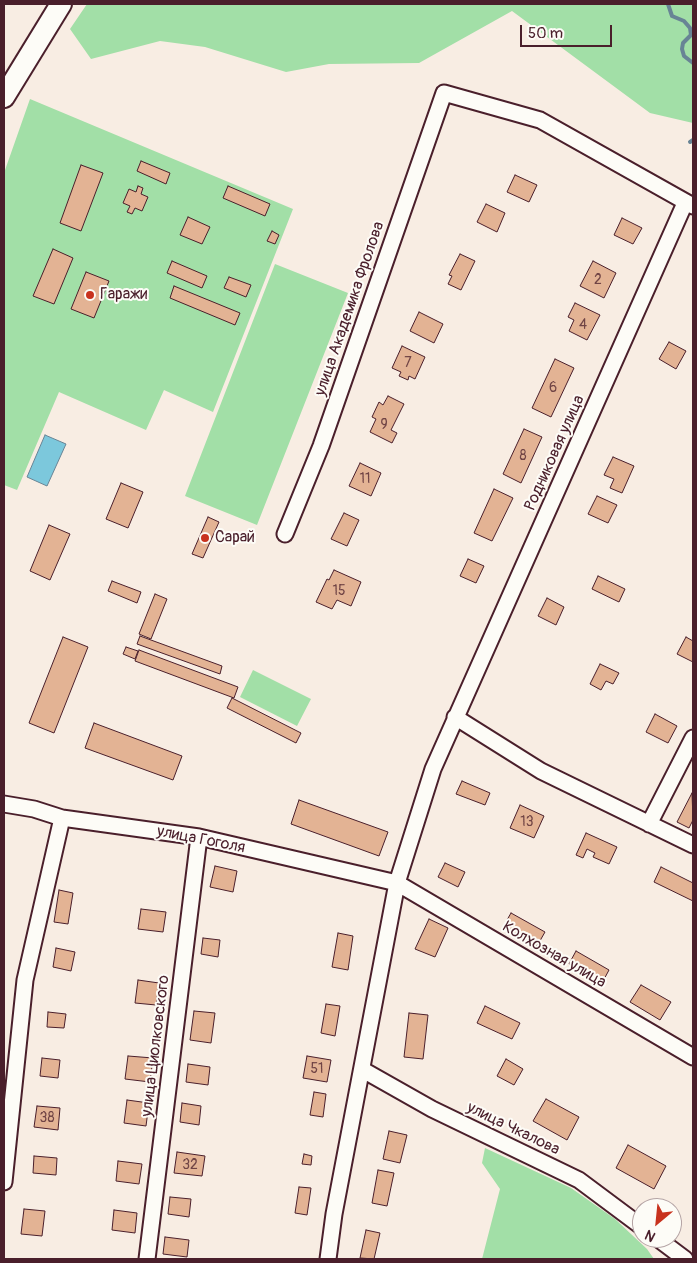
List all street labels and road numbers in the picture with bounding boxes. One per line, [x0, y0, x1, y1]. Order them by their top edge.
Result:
street label: улица Академика Фролова [311, 219, 389, 399]
street label: Родниковая улица [521, 392, 589, 514]
street label: улица Гоголя [155, 822, 247, 858]
street label: Колхозная улица [499, 917, 609, 993]
street label: улица Циолковского [138, 974, 174, 1118]
street label: улица Чкалова [463, 1098, 563, 1160]

